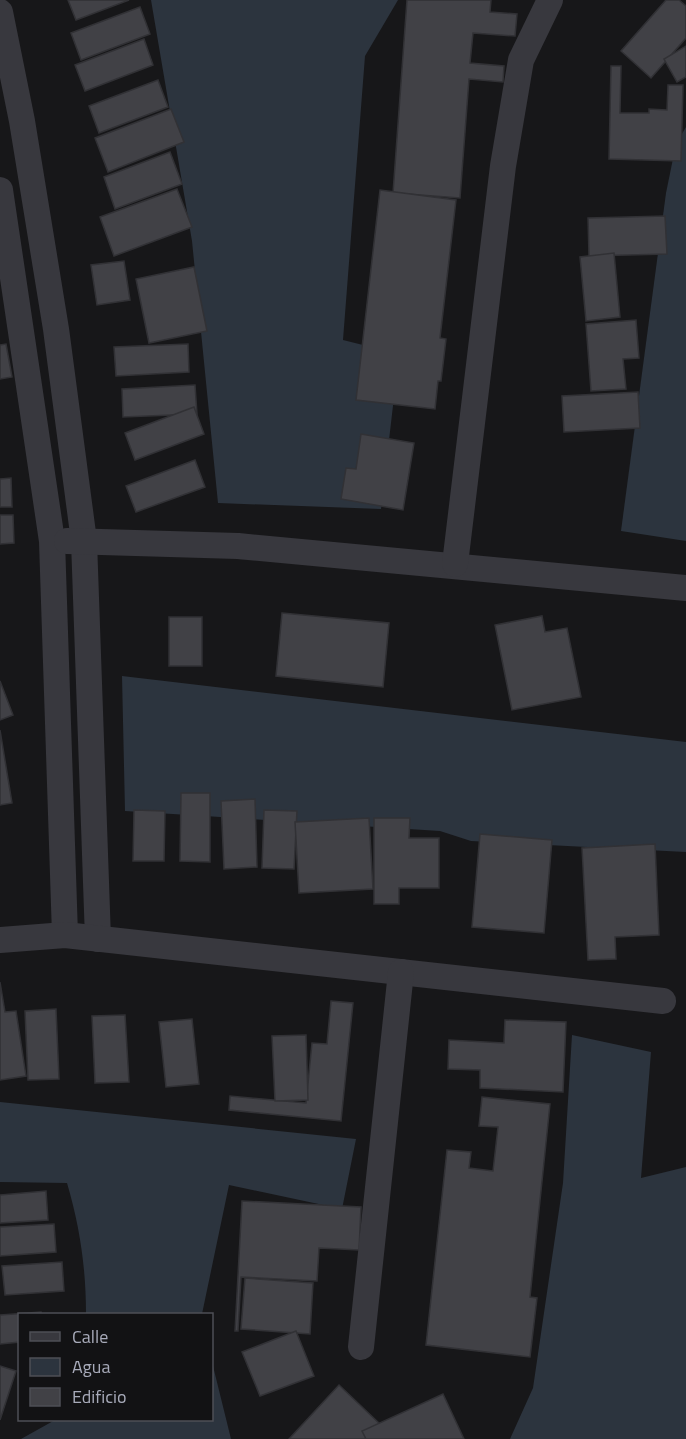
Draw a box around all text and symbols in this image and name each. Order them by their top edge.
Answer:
legend [18,1313,213,1421]
text: Calle [72,1323,108,1350]
text: Agua [72,1353,110,1380]
text: Edificio [72,1383,126,1410]

